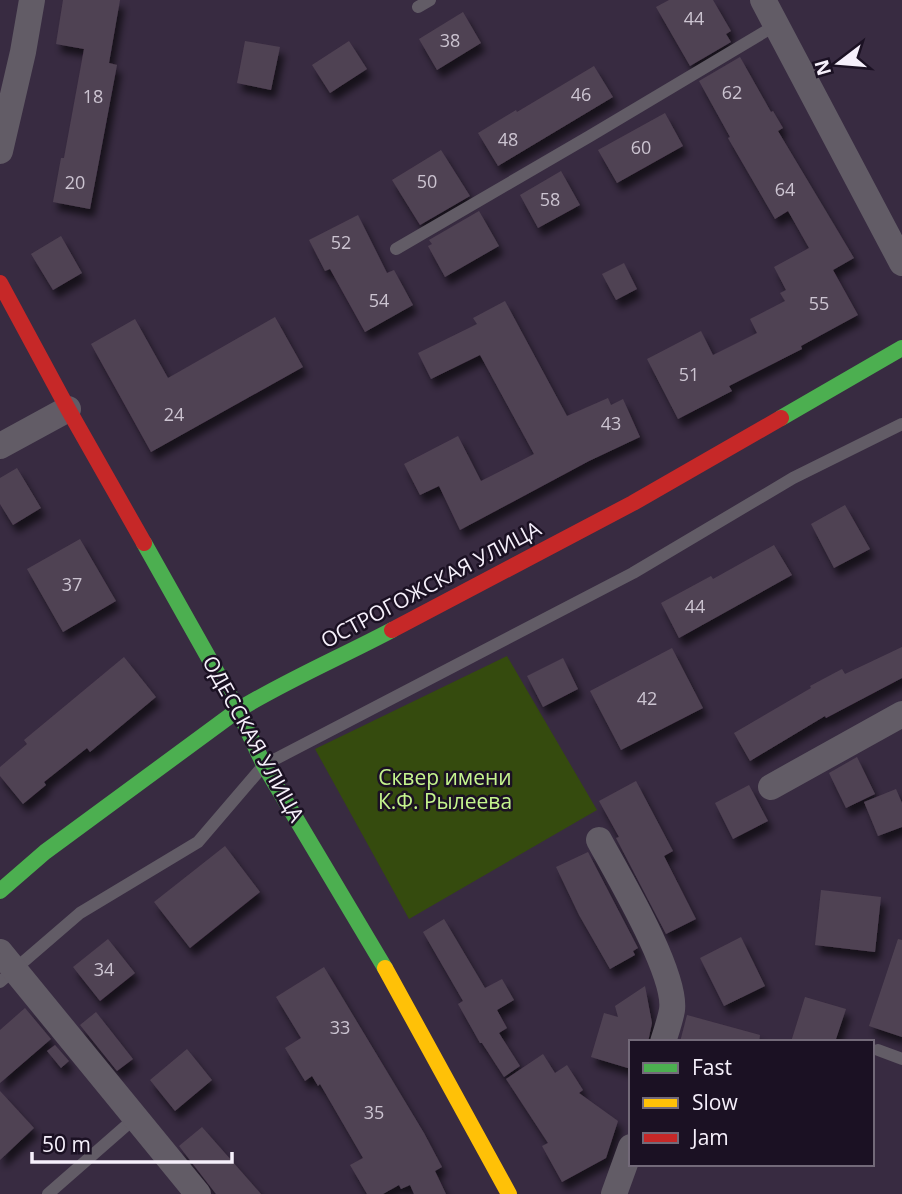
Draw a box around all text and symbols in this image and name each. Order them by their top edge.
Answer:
house number: 44 [684,6,704,30]
house number: 38 [440,28,460,52]
north arrow [804,28,874,98]
text: N [808,57,837,79]
house number: 62 [722,80,742,104]
house number: 46 [571,82,591,106]
house number: 18 [83,84,103,108]
house number: 48 [498,127,518,151]
house number: 60 [631,135,651,159]
house number: 50 [417,169,437,193]
house number: 20 [65,170,85,194]
house number: 64 [775,177,795,201]
house number: 58 [540,187,560,211]
house number: 52 [331,230,351,254]
house number: 54 [369,288,389,312]
house number: 55 [809,291,829,315]
house number: 51 [679,362,699,386]
house number: 24 [164,402,184,426]
house number: 43 [601,411,621,435]
street label: ОСТРОГОЖСКАЯ УЛИЦА [316,514,546,654]
house number: 37 [62,572,82,596]
house number: 44 [685,594,705,618]
street label: ОДЕССКАЯ УЛИЦА [197,650,312,827]
house number: 42 [637,686,657,710]
park label: Сквер имени К.Ф. Рылеева [378,763,512,815]
house number: 34 [94,957,114,981]
house number: 33 [330,1015,350,1039]
legend [629,1040,874,1166]
text: Fast [692,1053,732,1081]
text: Slow [692,1088,738,1116]
house number: 35 [364,1100,384,1124]
scale bar [32,1120,231,1164]
text: Jam [690,1123,729,1151]
text: 50 m [42,1130,91,1158]

